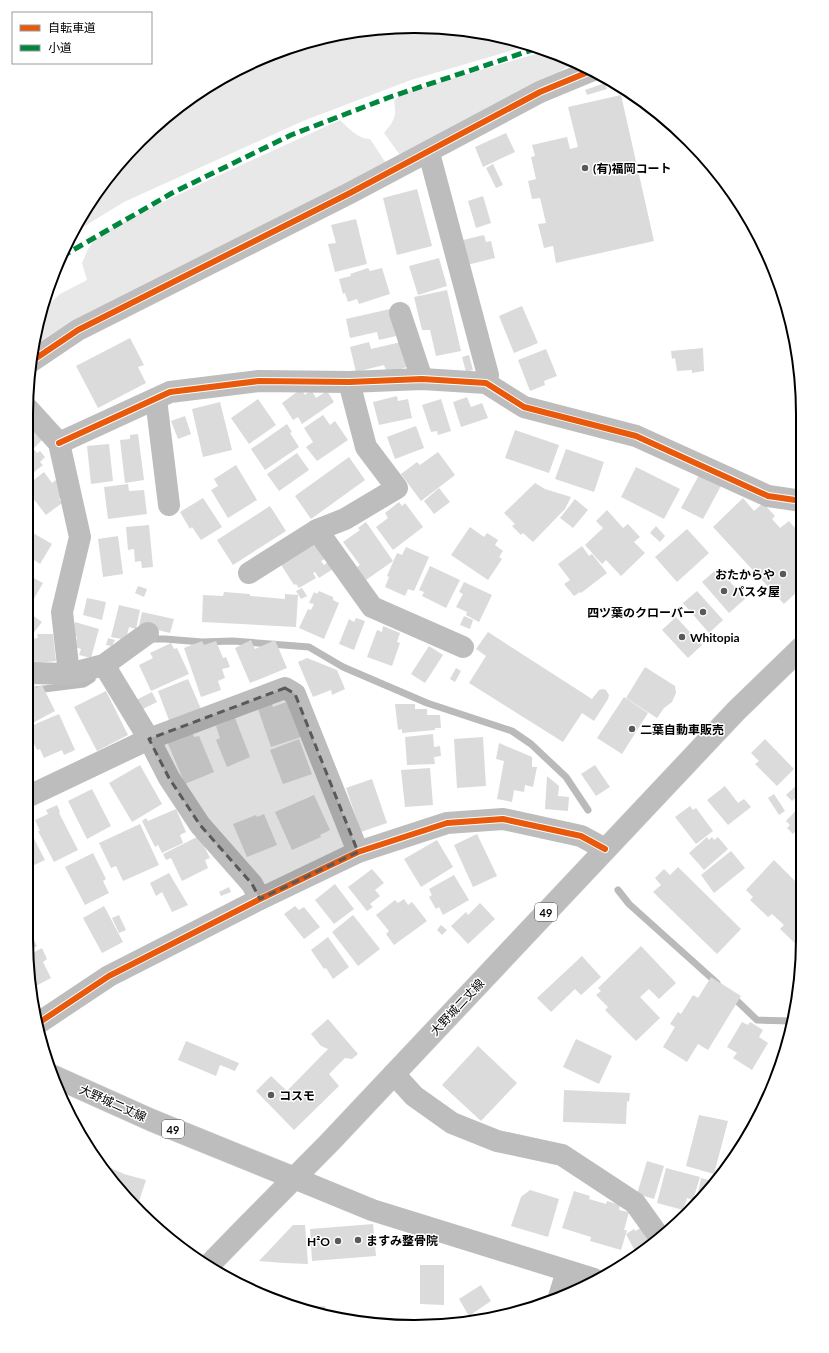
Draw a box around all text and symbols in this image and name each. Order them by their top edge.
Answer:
legend [12,12,152,64]
text: 自転車道 [48,20,96,35]
text: 小道 [48,40,72,55]
place label: (有)福岡コート [593,161,672,176]
marker: (有)福岡コート [580,163,590,173]
place label: おたからや [715,567,775,582]
marker: おたからや [778,569,788,579]
place label: パスタ屋 [732,584,780,599]
marker: パスタ屋 [719,586,729,596]
place label: 四ツ葉のクローバー [587,605,695,620]
marker: 四ツ葉のクローバー [698,607,708,617]
place label: Whitopia [690,630,740,645]
marker: Whitopia [677,632,687,642]
place label: 二葉自動車販売 [640,722,724,737]
marker: 二葉自動車販売 [627,724,637,734]
road number: 49 [535,903,557,921]
street label: 大野城二丈線 [427,976,487,1038]
street label: 大野城二丈線 [77,1082,149,1124]
place label: コスモ [279,1088,315,1103]
marker: コスモ [266,1090,276,1100]
road number: 49 [162,1120,184,1138]
place label: ますみ整骨院 [366,1233,438,1248]
place label: H²O [307,1234,330,1249]
marker: ますみ整骨院 [353,1235,363,1245]
marker: H²O [333,1236,343,1246]

